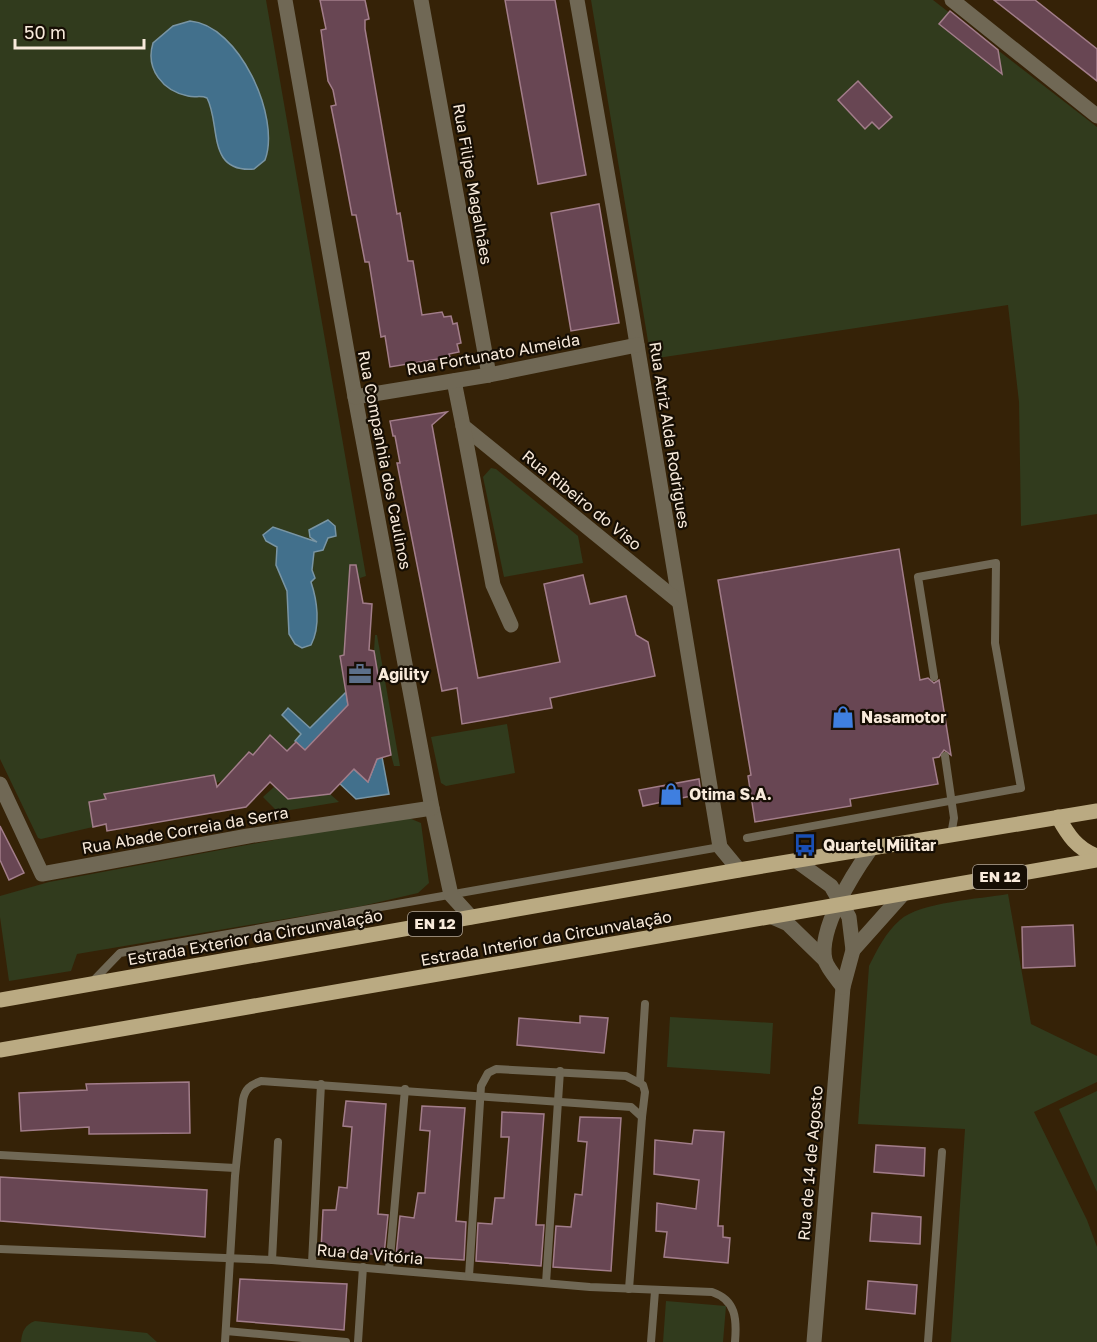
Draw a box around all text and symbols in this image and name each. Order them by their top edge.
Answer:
scale bar [15,12,144,50]
text: 50 m [24,21,66,43]
street label: Rua Filipe Magalhães [449,102,497,266]
street label: Rua Fortunato Almeida [405,329,581,379]
street label: Rua Atriz Alda Rodrigues [645,340,695,530]
street label: Rua Companhia dos Caulinos [354,349,416,571]
street label: Rua Ribeiro do Viso [518,446,646,554]
office icon: Agility [347,661,373,687]
place label: Agility [378,664,430,684]
shop icon: Nasamotor [830,704,856,730]
place label: Nasamotor [861,707,946,727]
shop icon: Otima S.A. [658,781,684,807]
place label: Otima S.A. [689,784,772,804]
street label: Rua Abade Correia da Serra [80,802,290,858]
bus stop icon: Quartel Militar [792,832,818,858]
place label: Quartel Militar [823,835,936,855]
road number: EN 12 [973,865,1027,889]
street label: Estrada Exterior da Circunvalação [126,905,384,969]
street label: Estrada Interior da Circunvalação [419,906,673,970]
road number: EN 12 [408,912,462,936]
street label: Rua de 14 de Agosto [793,1085,827,1241]
street label: Rua da Vitória [316,1239,424,1269]

